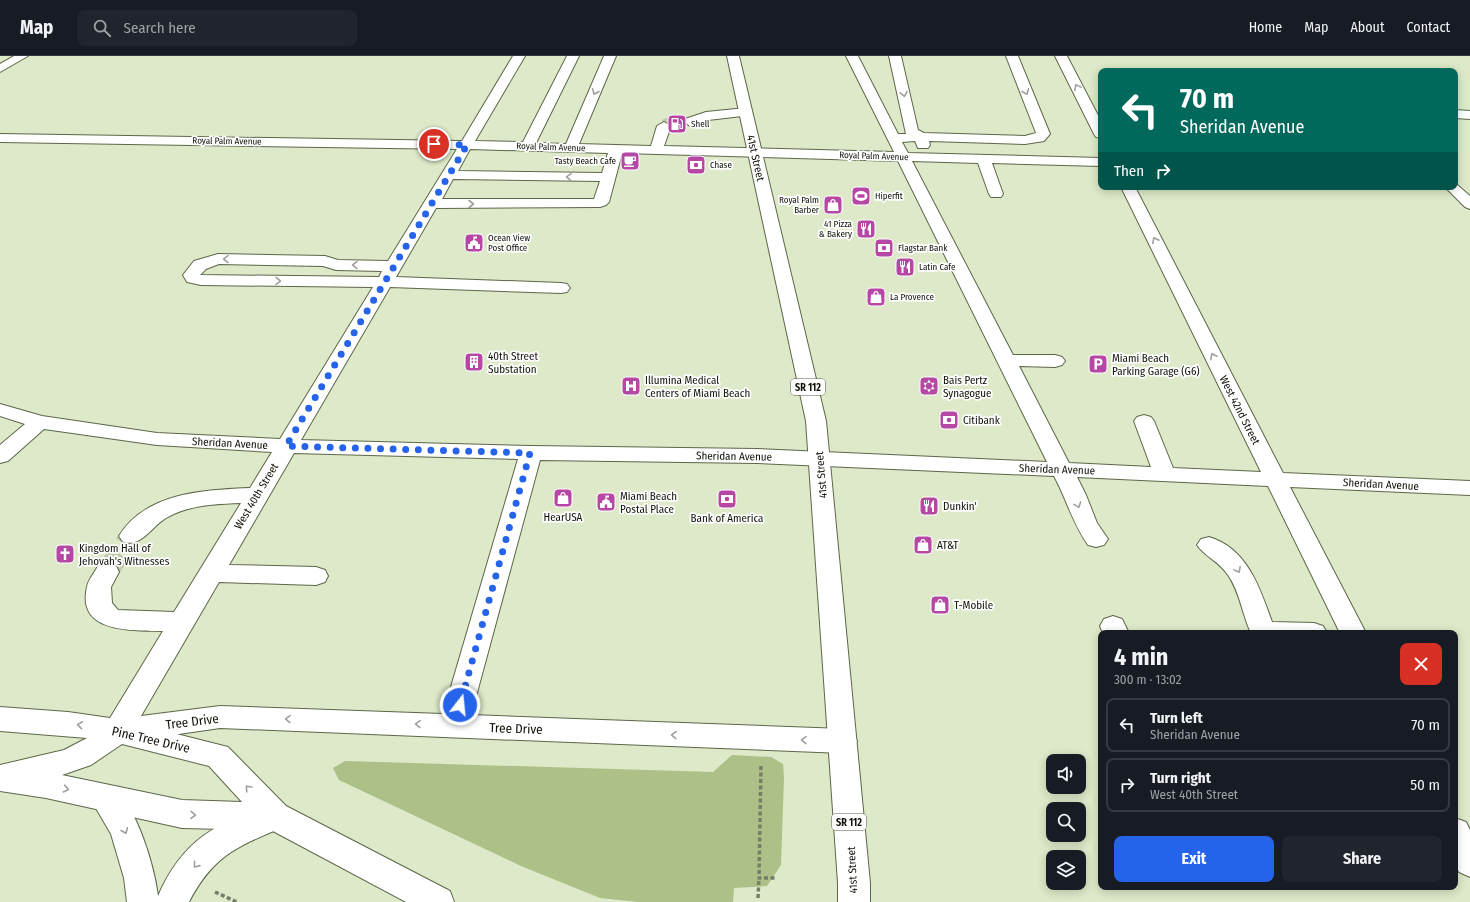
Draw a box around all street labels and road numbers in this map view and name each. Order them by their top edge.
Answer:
street label: 41st Street [744,134,767,183]
street label: Royal Palm Avenue [192,135,262,147]
street label: Royal Palm Avenue [516,141,586,153]
street label: Royal Palm Avenue [839,150,909,162]
street label: West 42nd Street [1217,374,1263,447]
road number: SR 112 [791,379,825,395]
street label: Sheridan Avenue [192,435,268,452]
street label: Sheridan Avenue [696,449,772,464]
street label: 41st Street [813,451,830,499]
street label: West 40th Street [232,461,281,532]
street label: Sheridan Avenue [1019,462,1095,477]
street label: Sheridan Avenue [1343,476,1419,493]
street label: Tree Drive [165,711,219,732]
street label: Tree Drive [489,720,543,737]
street label: Pine Tree Drive [110,723,191,756]
road number: SR 112 [832,814,866,830]
street label: 41st Street [845,846,860,894]

